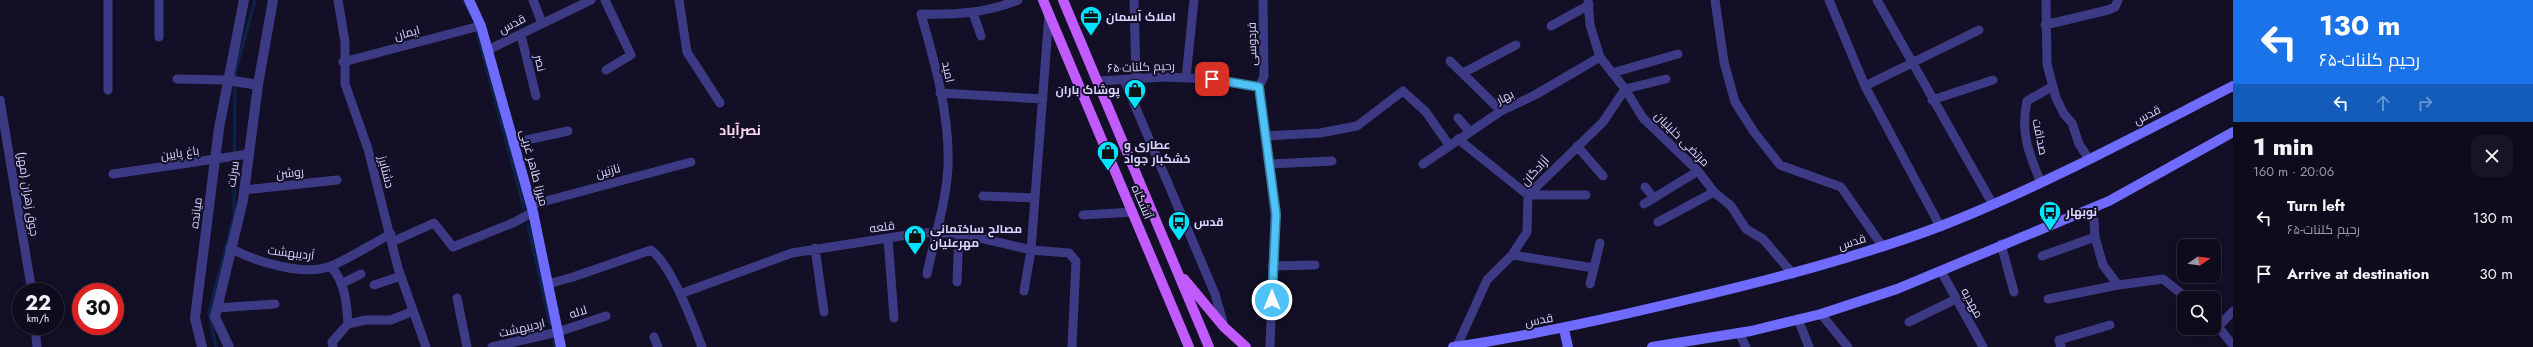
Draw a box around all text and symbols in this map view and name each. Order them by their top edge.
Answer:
office icon: املاک آسمان [1078,4,1104,37]
text: 130 m [2319,5,2401,46]
place label: املاک آسمان [1106,8,1176,26]
street label: قدس [495,10,529,38]
icon: left [2253,16,2305,68]
street label: ایمان [392,21,422,45]
street label: فردوسی [1243,22,1261,66]
text: ۶۵-رحیم کلنات [2319,47,2420,73]
street label: نصر [529,52,551,73]
street label: ۶۵-رحیم کلنات [1107,57,1175,77]
street label: امید [937,60,959,84]
pin [1195,62,1229,96]
icon: arrive [1201,68,1223,90]
shop icon: پوشاک باران [1122,77,1148,110]
place label: پوشاک باران [1055,81,1121,99]
street label: بهار [1492,85,1517,110]
icon: left [2330,92,2352,114]
icon: ahead [2372,92,2394,114]
icon: right [2414,92,2436,114]
street label: قدس [2130,101,2164,129]
street label: مرتضی خلیلیان [1650,107,1714,171]
street label: صداقت [2028,117,2052,157]
district label: نصرآباد [719,120,761,140]
street label: میرزا طاهر غربی [515,128,553,208]
text: 1 min [2253,129,2314,164]
button: close [2471,135,2513,177]
place label: عطاری و خشکبار جواد [1124,136,1190,168]
shop icon: عطاری و خشکبار جواد [1095,139,1121,172]
street label: باغ پایین [160,141,200,165]
street label: جوق زهران (مهر) [12,150,44,238]
street label: آزادگان [1516,151,1554,190]
street label: دشتابرز [373,153,399,190]
street label: نازنین [594,159,622,183]
street label: سرلت [222,160,244,188]
text: 160 m · 20:06 [2253,162,2334,181]
street label: روشن [275,163,305,183]
street label: آتشگاه [1127,182,1158,223]
text: Turn left [2287,195,2345,217]
street label: میانده [185,196,207,230]
bus stop icon: نوبهار [2037,199,2063,232]
place label: نوبهار [2065,203,2097,221]
icon: left [2253,207,2275,229]
text: 130 m [2473,207,2513,229]
bus stop icon: قدس [1166,209,1192,242]
place label: قدس [1194,213,1224,231]
street label: قلعه [868,216,896,238]
place label: مصالح ساختمانی مهرعلیان [930,220,1022,252]
text: ۶۵-رحیم کلنات [2287,220,2360,239]
shop icon: مصالح ساختمانی مهرعلیان [902,223,928,256]
street label: قدس [1836,229,1868,255]
north arrow [2177,239,2221,283]
map controls [2177,239,2221,335]
street label: اُردیبهشت [267,241,315,265]
icon: arrive [2253,263,2275,285]
text: Arrive at destination [2287,263,2429,285]
text: 30 m [2480,263,2513,285]
position arrow [1251,279,1293,321]
speed limit sign: 30 [72,283,124,335]
street label: مهدیه [1956,285,1988,321]
text: 22 [25,289,51,318]
button: search [2177,291,2221,335]
street label: لاله [567,301,589,323]
street label: قدس [1524,309,1554,331]
text: km/h [27,311,49,326]
street label: اردیبهشت [497,314,547,342]

